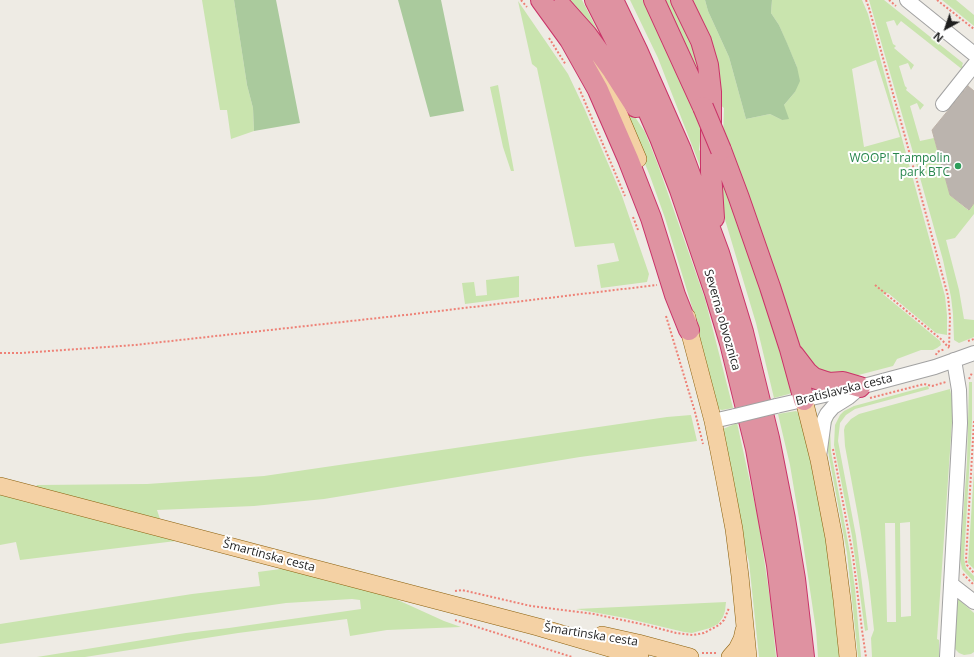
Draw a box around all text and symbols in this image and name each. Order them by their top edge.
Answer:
north arrow [926,8,966,48]
text: N [930,29,946,46]
place label: WOOP! Trampolin park BTC [849,152,950,180]
marker: WOOP! Trampolin park BTC [953,161,963,171]
street label: Severna obvoznica [701,268,743,372]
street label: Bratislavska cesta [794,371,894,409]
street label: Šmartinska cesta [221,537,317,575]
street label: Šmartinska cesta [543,620,639,650]

